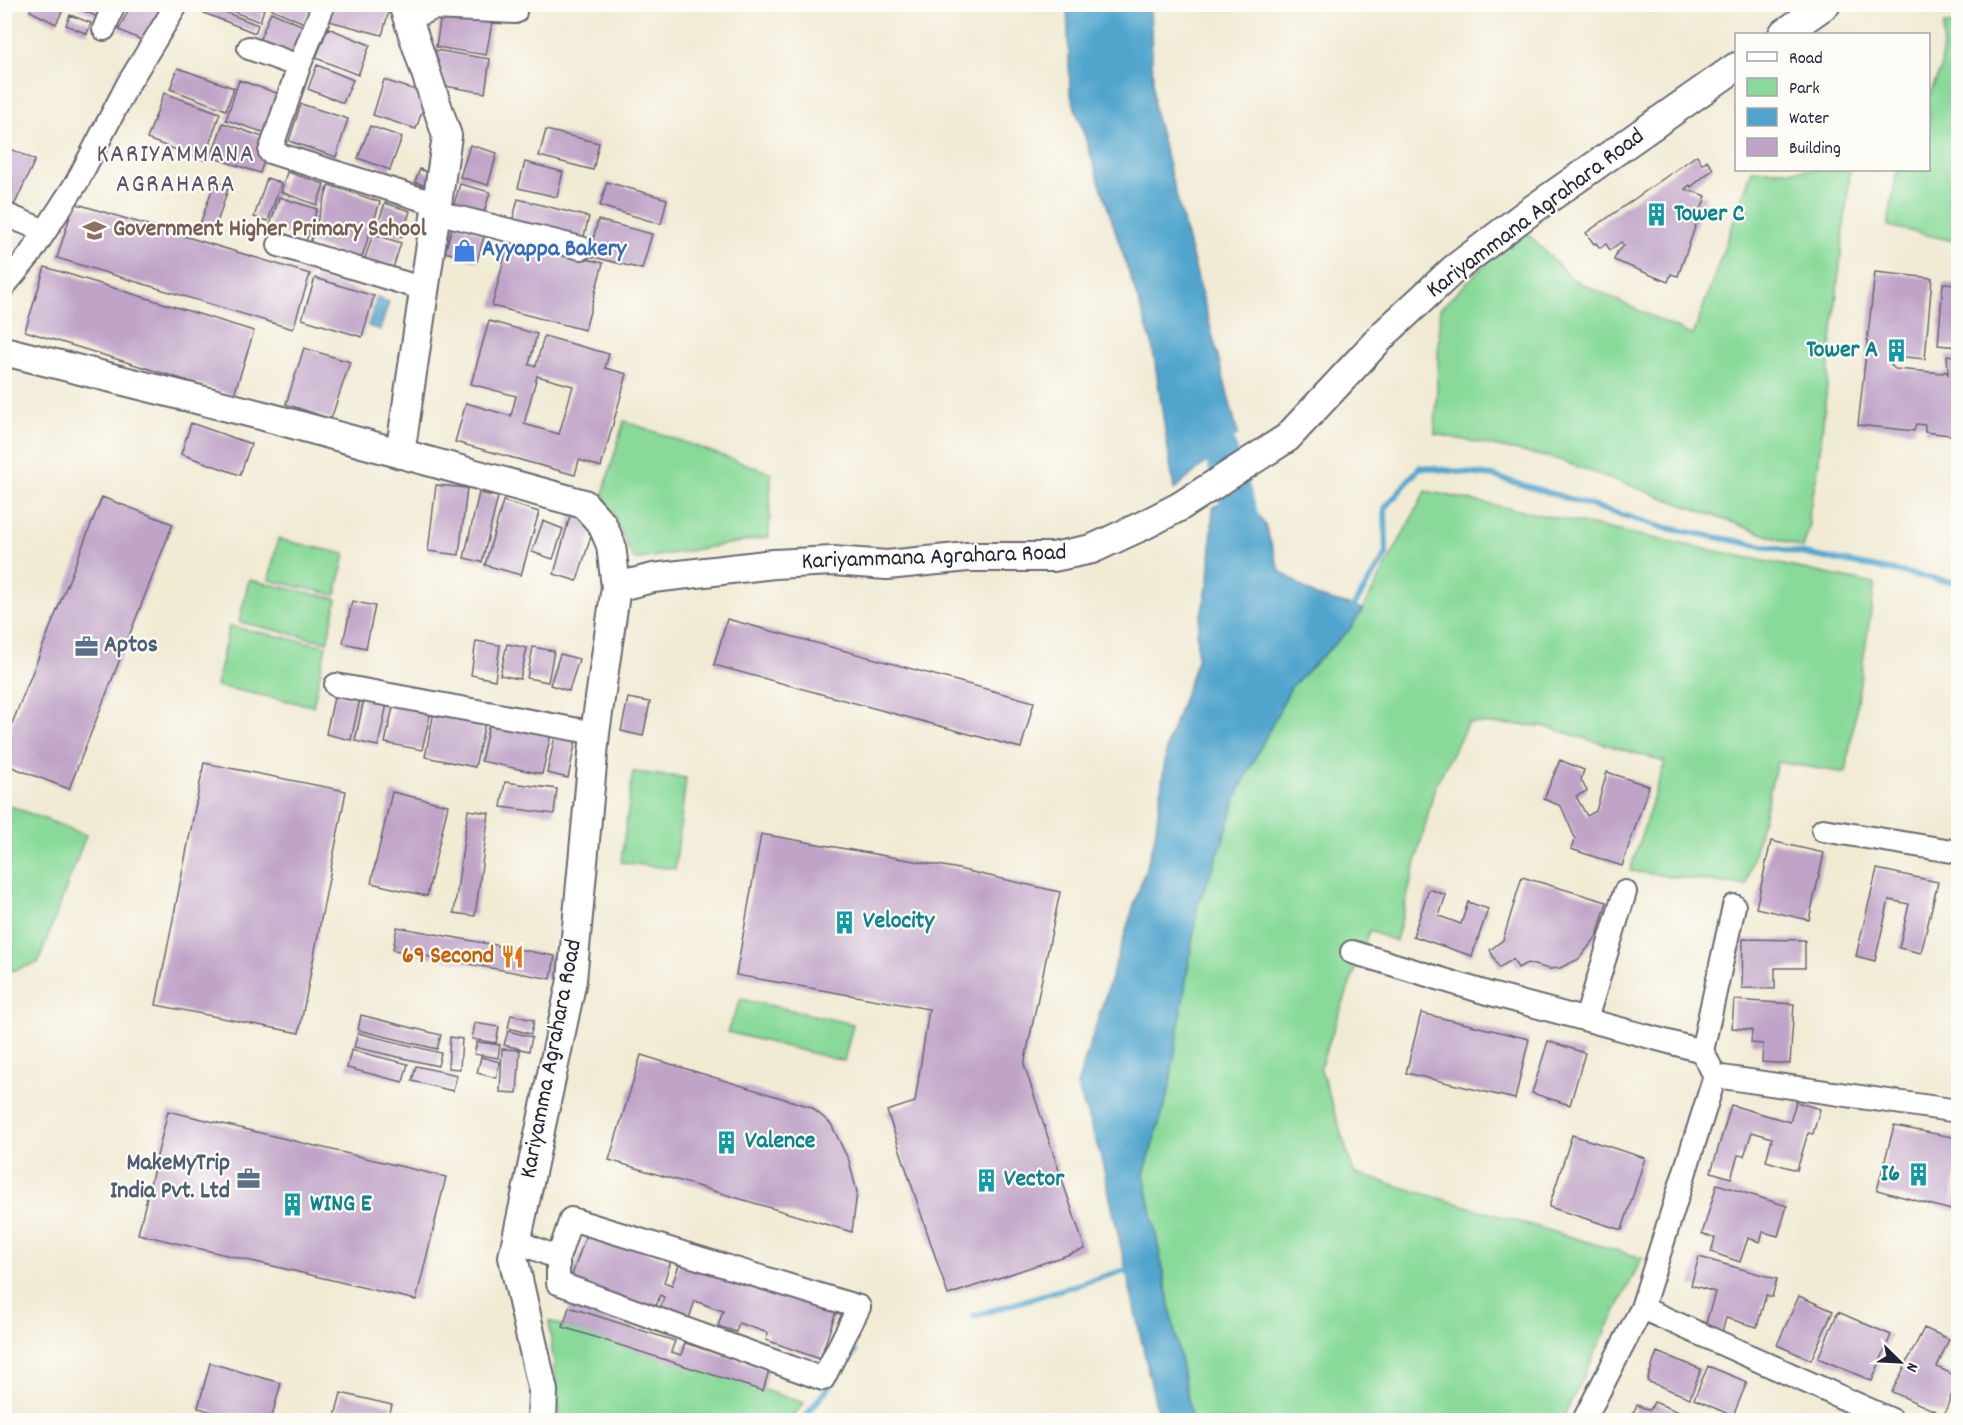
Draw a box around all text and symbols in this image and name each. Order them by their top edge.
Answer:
legend [1735,33,1930,171]
text: Road [1789,47,1823,72]
text: Park [1789,77,1820,102]
text: Water [1789,107,1829,132]
street label: Kariyammana Agrahara Road [1420,121,1652,307]
district label: KARIYAMMANA AGRAHARA [97,137,255,204]
text: Building [1789,137,1841,162]
place label: Tower C [1674,198,1745,232]
building icon: Tower C [1643,202,1669,228]
place label: Government Higher Primary School [113,213,427,247]
school or university icon: Government Higher Primary School [82,217,108,243]
place label: Ayyappa Bakery [482,233,628,267]
shop icon: Ayyappa Bakery [451,237,477,263]
place label: Tower A [1806,334,1878,368]
building icon: Tower A [1883,338,1909,364]
street label: Kariyammana Agrahara Road [801,536,1067,580]
place label: Aptos [104,629,158,663]
office icon: Aptos [73,633,99,659]
place label: Velocity [863,905,935,939]
building icon: Velocity [832,909,858,935]
street label: Kariyamma Agrahara Road [512,937,592,1181]
place label: 69 Second [402,940,494,974]
restaurant icon: 69 Second [499,944,525,970]
place label: Valence [745,1125,816,1159]
building icon: Valence [714,1129,740,1155]
place label: MakeMyTrip India Pvt. Ltd [110,1147,230,1209]
place label: I6 [1881,1158,1900,1192]
building icon: I6 [1905,1162,1931,1188]
place label: Vector [1004,1163,1065,1197]
office icon: MakeMyTrip India Pvt. Ltd [235,1165,261,1191]
building icon: Vector [973,1167,999,1193]
place label: WING E [310,1188,373,1222]
building icon: WING E [279,1192,305,1218]
north arrow [1870,1332,1930,1392]
text: N [1899,1359,1924,1375]

